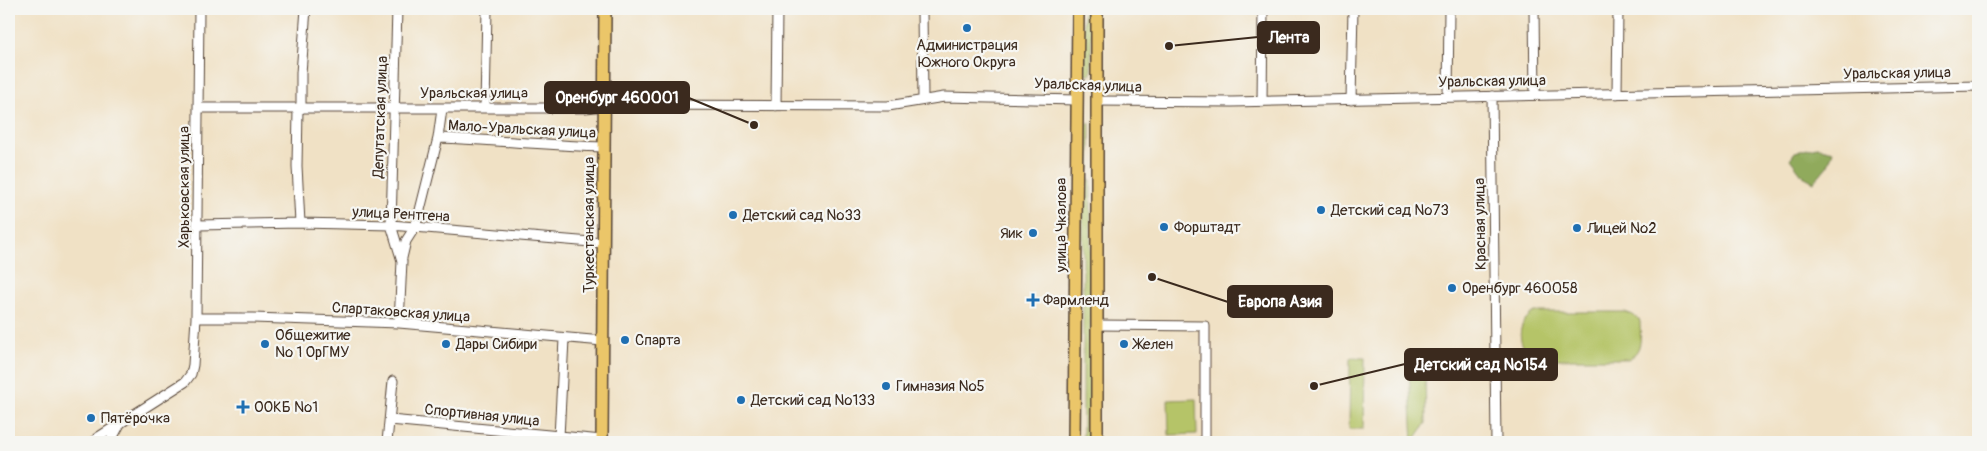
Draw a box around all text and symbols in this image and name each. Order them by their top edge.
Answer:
marker: Администрация Южного Округа [961,22,973,34]
callout: Лента [1258,22,1319,53]
text: Лента [1268,28,1310,48]
place label: Администрация Южного Округа [916,36,1018,72]
street label: Депутатская улица [369,55,392,180]
street label: Уральская улица [1843,63,1951,84]
street label: Уральская улица [1438,71,1546,92]
street label: Уральская улица [1034,74,1142,97]
callout: Оренбург 460001 [545,82,689,113]
street label: Уральская улица [420,84,528,103]
text: Оренбург 460001 [555,88,679,108]
street label: Мало-Уральская улица [448,116,596,143]
street label: Харьковская улица [175,126,194,248]
street label: Туркестанская улица [580,157,599,293]
street label: улица Чкалова [1052,178,1071,273]
street label: Красная улица [1470,178,1491,270]
place label: Детский сад №73 [1330,201,1449,220]
street label: улица Рентгена [351,202,450,227]
marker: Детский сад №73 [1315,204,1327,216]
place label: Детский сад №33 [742,206,861,225]
marker: Детский сад №33 [727,209,739,221]
place label: Форштадт [1174,218,1241,237]
place label: Лицей №2 [1586,219,1657,238]
marker: Форштадт [1158,221,1170,233]
marker: Лицей №2 [1571,222,1583,234]
place label: Яик [1000,224,1023,243]
marker: Яик [1027,227,1039,239]
place label: Оренбург 460058 [1462,279,1578,298]
marker: Оренбург 460058 [1446,282,1458,294]
callout: Европа Азия [1228,286,1332,317]
place label: Фармленд [1043,291,1109,310]
text: Европа Азия [1238,292,1323,312]
marker: Фармленд [1027,294,1039,306]
street label: Спартаковская улица [331,298,471,327]
place label: Общежитие № 1 ОрГМУ [275,326,351,362]
place label: Спарта [635,331,680,350]
marker: Спарта [619,334,631,346]
place label: Дары Сибири [455,335,537,354]
place label: Желен [1132,335,1173,354]
marker: Общежитие № 1 ОрГМУ [259,338,271,350]
marker: Дары Сибири [440,338,452,350]
marker: Желен [1118,338,1130,350]
callout: Детский сад №154 [1405,349,1557,380]
text: Детский сад №154 [1414,355,1548,375]
place label: Гимназия №5 [896,377,985,396]
marker: Гимназия №5 [880,380,892,392]
place label: Детский сад №133 [750,391,875,410]
marker: Детский сад №133 [735,394,747,406]
place label: ООКБ №1 [254,398,318,417]
marker: ООКБ №1 [236,400,250,414]
street label: Спортивная улица [423,400,541,431]
place label: Пятёрочка [101,409,170,428]
marker: Пятёрочка [85,412,97,424]

